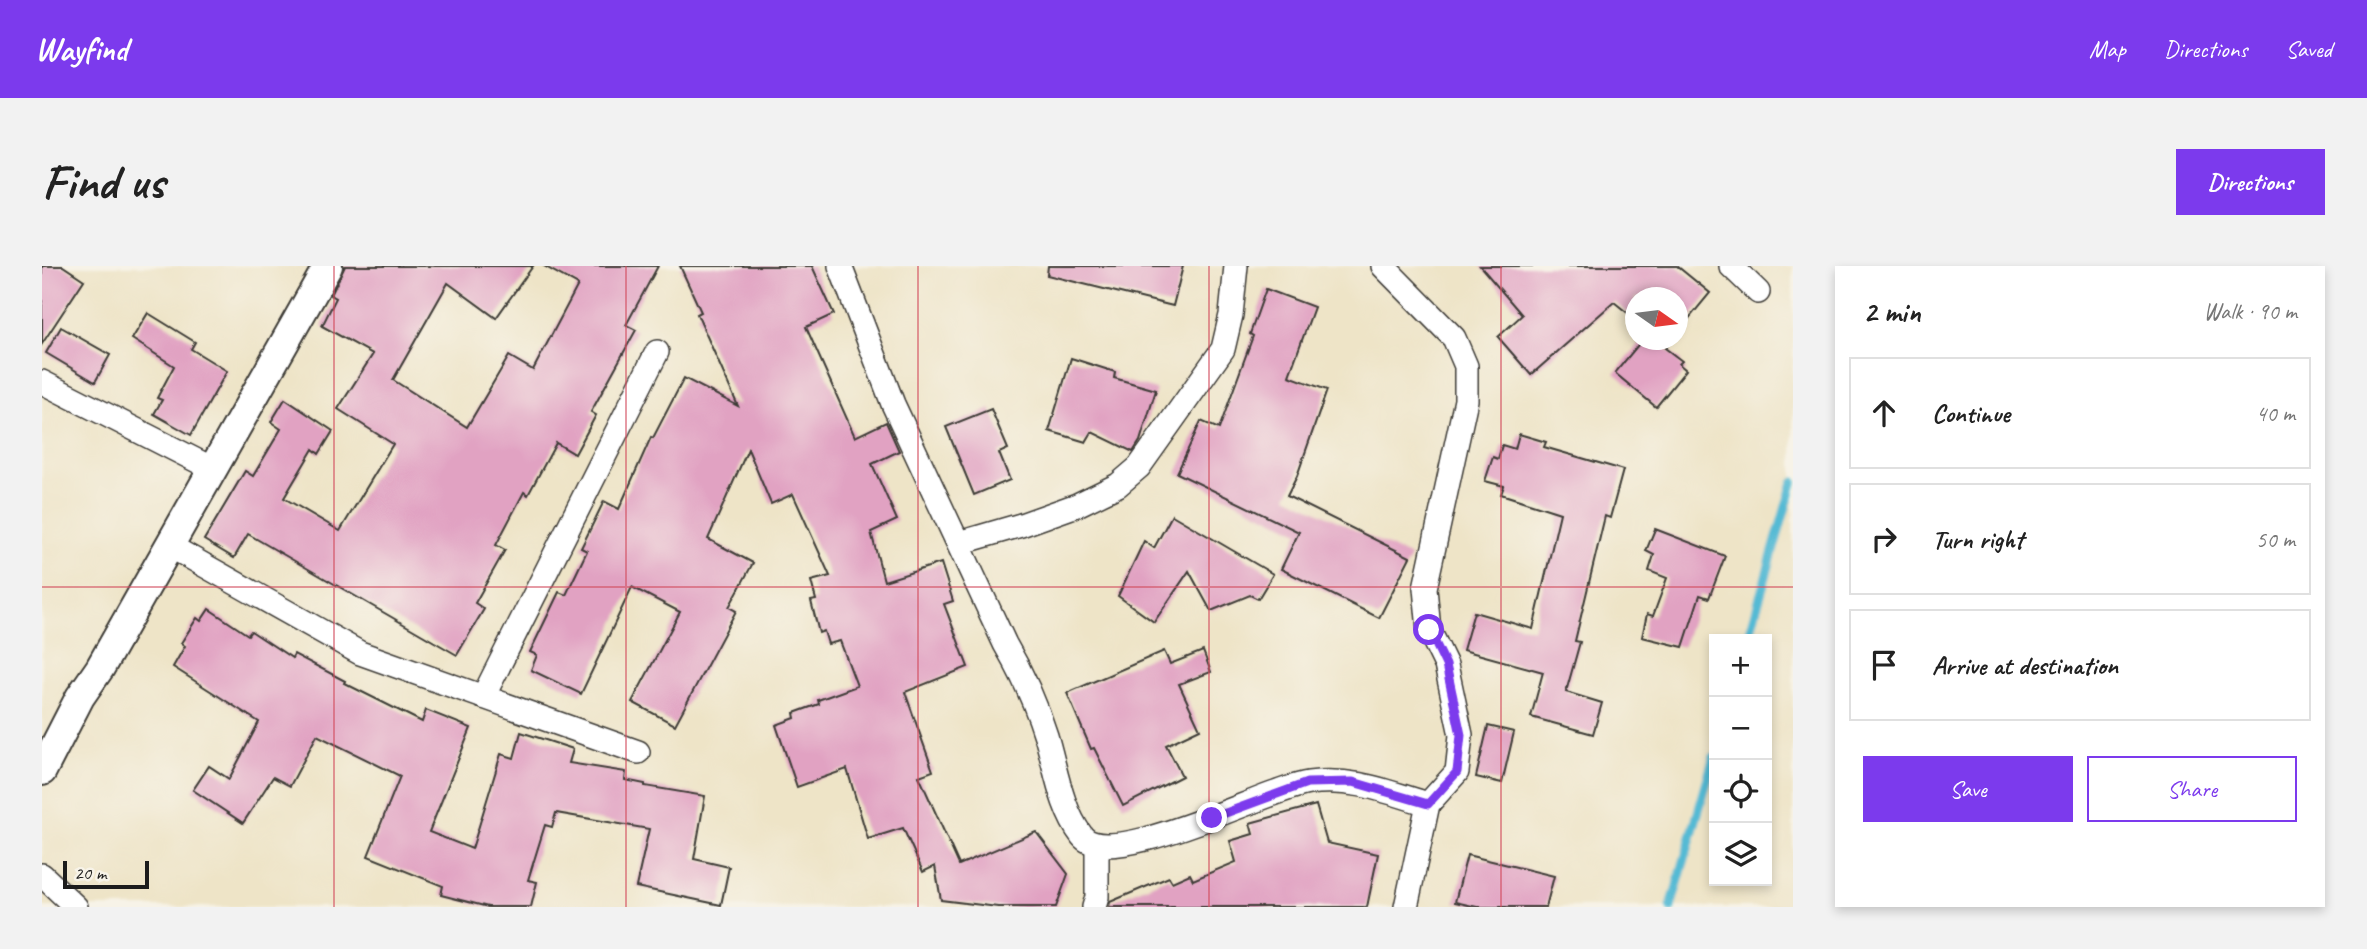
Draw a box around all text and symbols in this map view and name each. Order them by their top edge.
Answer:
text: Wayfind [35,28,128,70]
text: Map [2089,34,2126,64]
text: Directions [2164,34,2247,64]
text: Saved [2285,34,2332,64]
button: Directions [2176,149,2325,215]
text: Find us [42,151,164,213]
north arrow [1625,287,1688,350]
text: 2 min [1863,293,1920,331]
text: Walk · 90 m [2204,297,2297,326]
icon: ahead [1865,394,1903,432]
text: Continue [1932,397,2010,430]
text: 40 m [2256,399,2295,428]
icon: right [1865,520,1903,558]
text: Turn right [1932,523,2023,556]
text: 50 m [2256,525,2295,554]
route start [1413,614,1444,645]
map controls [1709,634,1772,886]
button: + [1709,634,1772,697]
icon: arrive [1865,646,1903,684]
text: Arrive at destination [1932,649,2118,682]
button: − [1709,697,1772,760]
button: Save [1863,756,2073,822]
button: Share [2087,756,2297,822]
button: locate [1709,760,1772,823]
route end [1196,802,1227,833]
button: layers [1709,823,1772,886]
scale bar [63,858,149,890]
text: 20 m [74,861,106,885]

